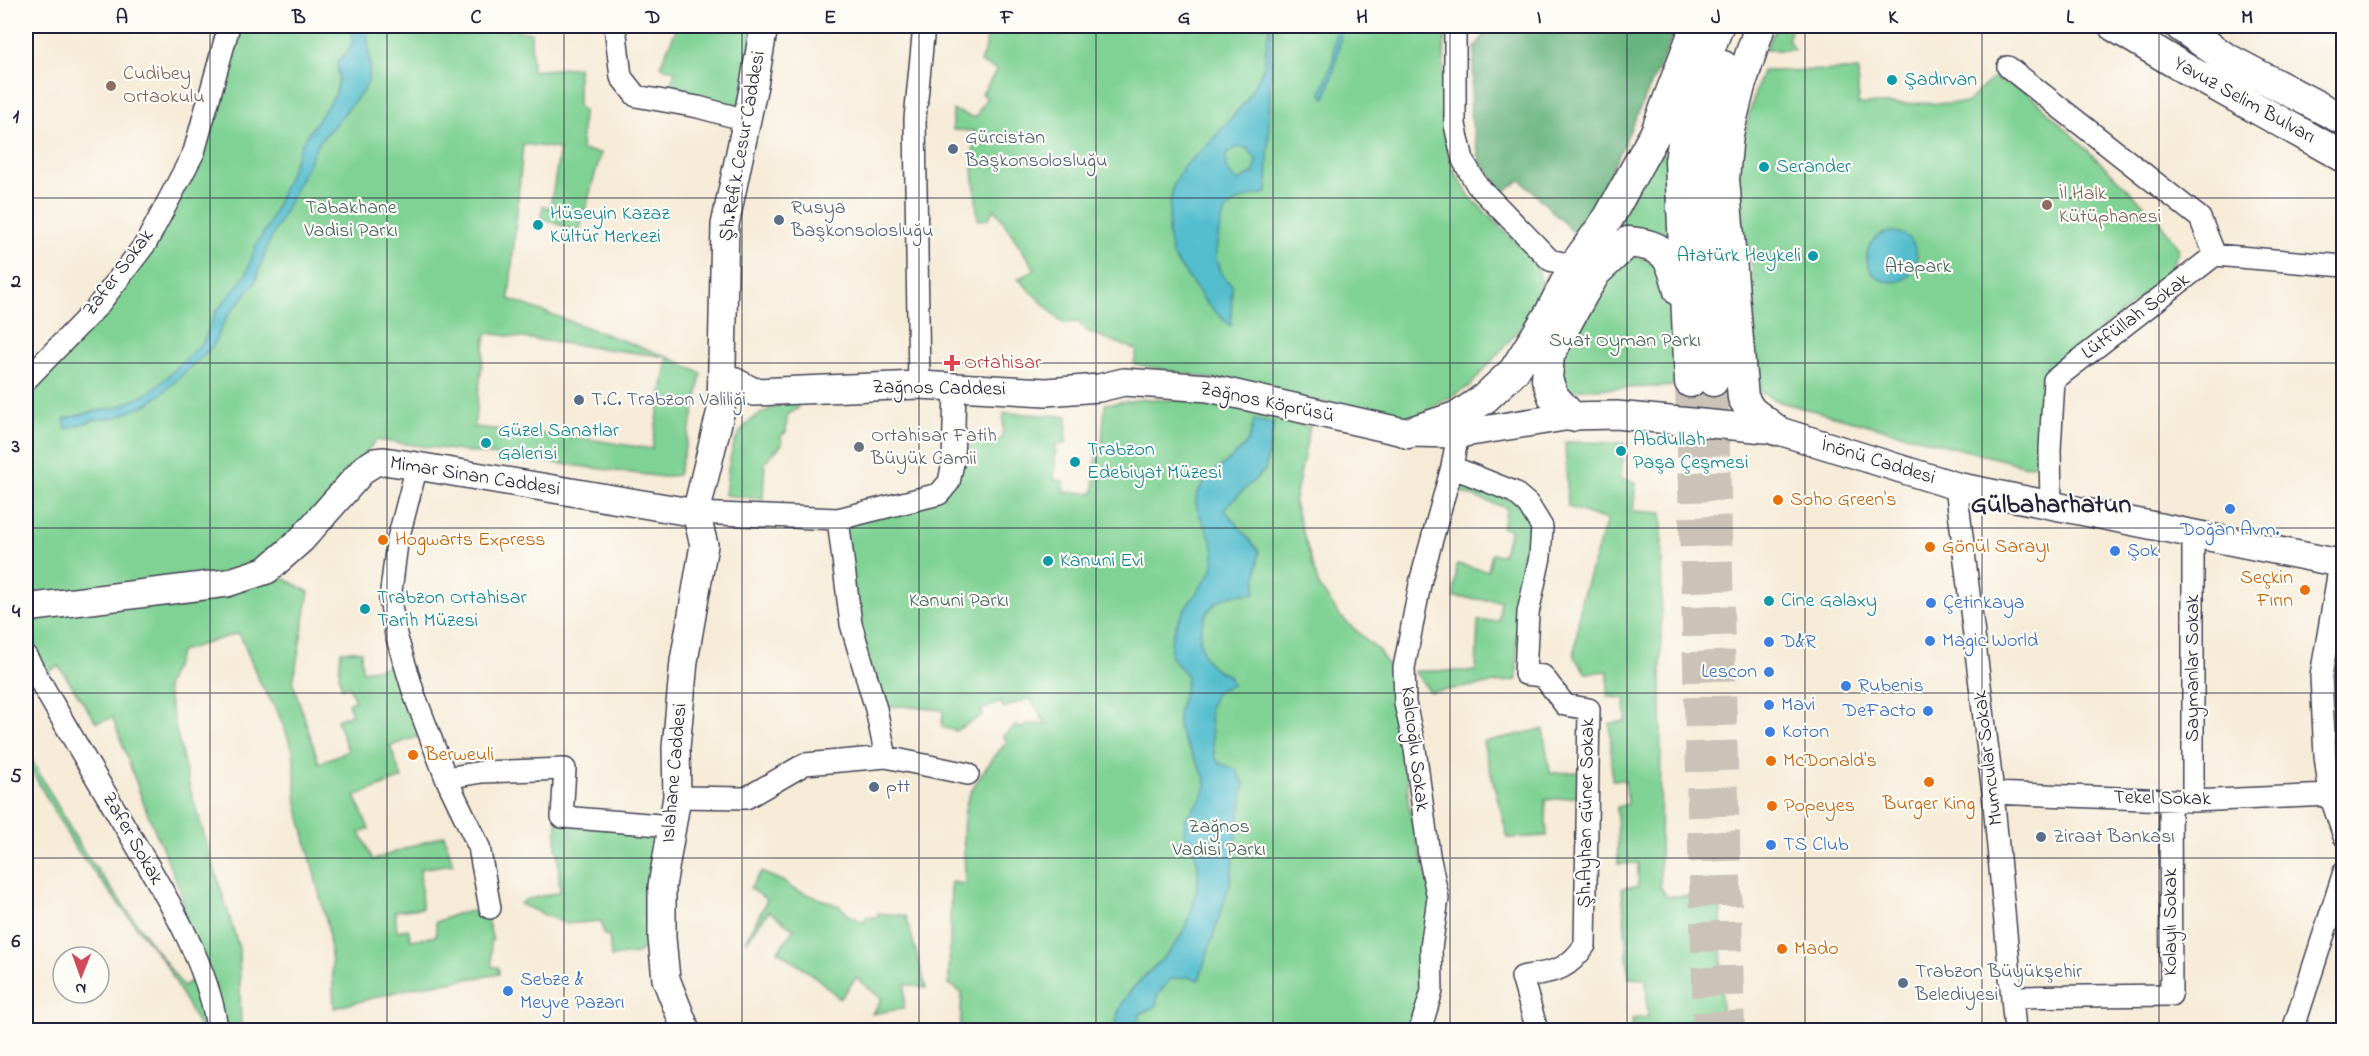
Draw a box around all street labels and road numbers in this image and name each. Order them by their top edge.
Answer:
street label: Şh.Refik Cesur Caddesi [712,49,774,243]
street label: Yavuz Selim Bulvarı [2168,50,2320,152]
street label: Zafer Sokak [77,223,162,323]
street label: Lütfüllah Sokak [2076,266,2196,367]
street label: Zağnos Caddesi [872,373,1006,406]
street label: Zağnos Köprüsü [1197,375,1337,432]
street label: İnönü Caddesi [1817,431,1939,493]
street label: Mimar Sinan Caddesi [388,449,562,505]
street label: Saymanlar Sokak [2179,594,2208,742]
street label: Kalcıoğlu Sokak [1391,685,1436,813]
street label: Mumcular Sokak [1966,689,2012,827]
street label: Islahane Caddesi [654,702,696,844]
street label: Şh.Ayhan Güner Sokak [1571,718,1603,908]
street label: Tekel Sokak [2113,784,2211,814]
street label: Zafer Sokak [94,787,170,891]
street label: Kolaylı Sokak [2157,868,2186,976]

